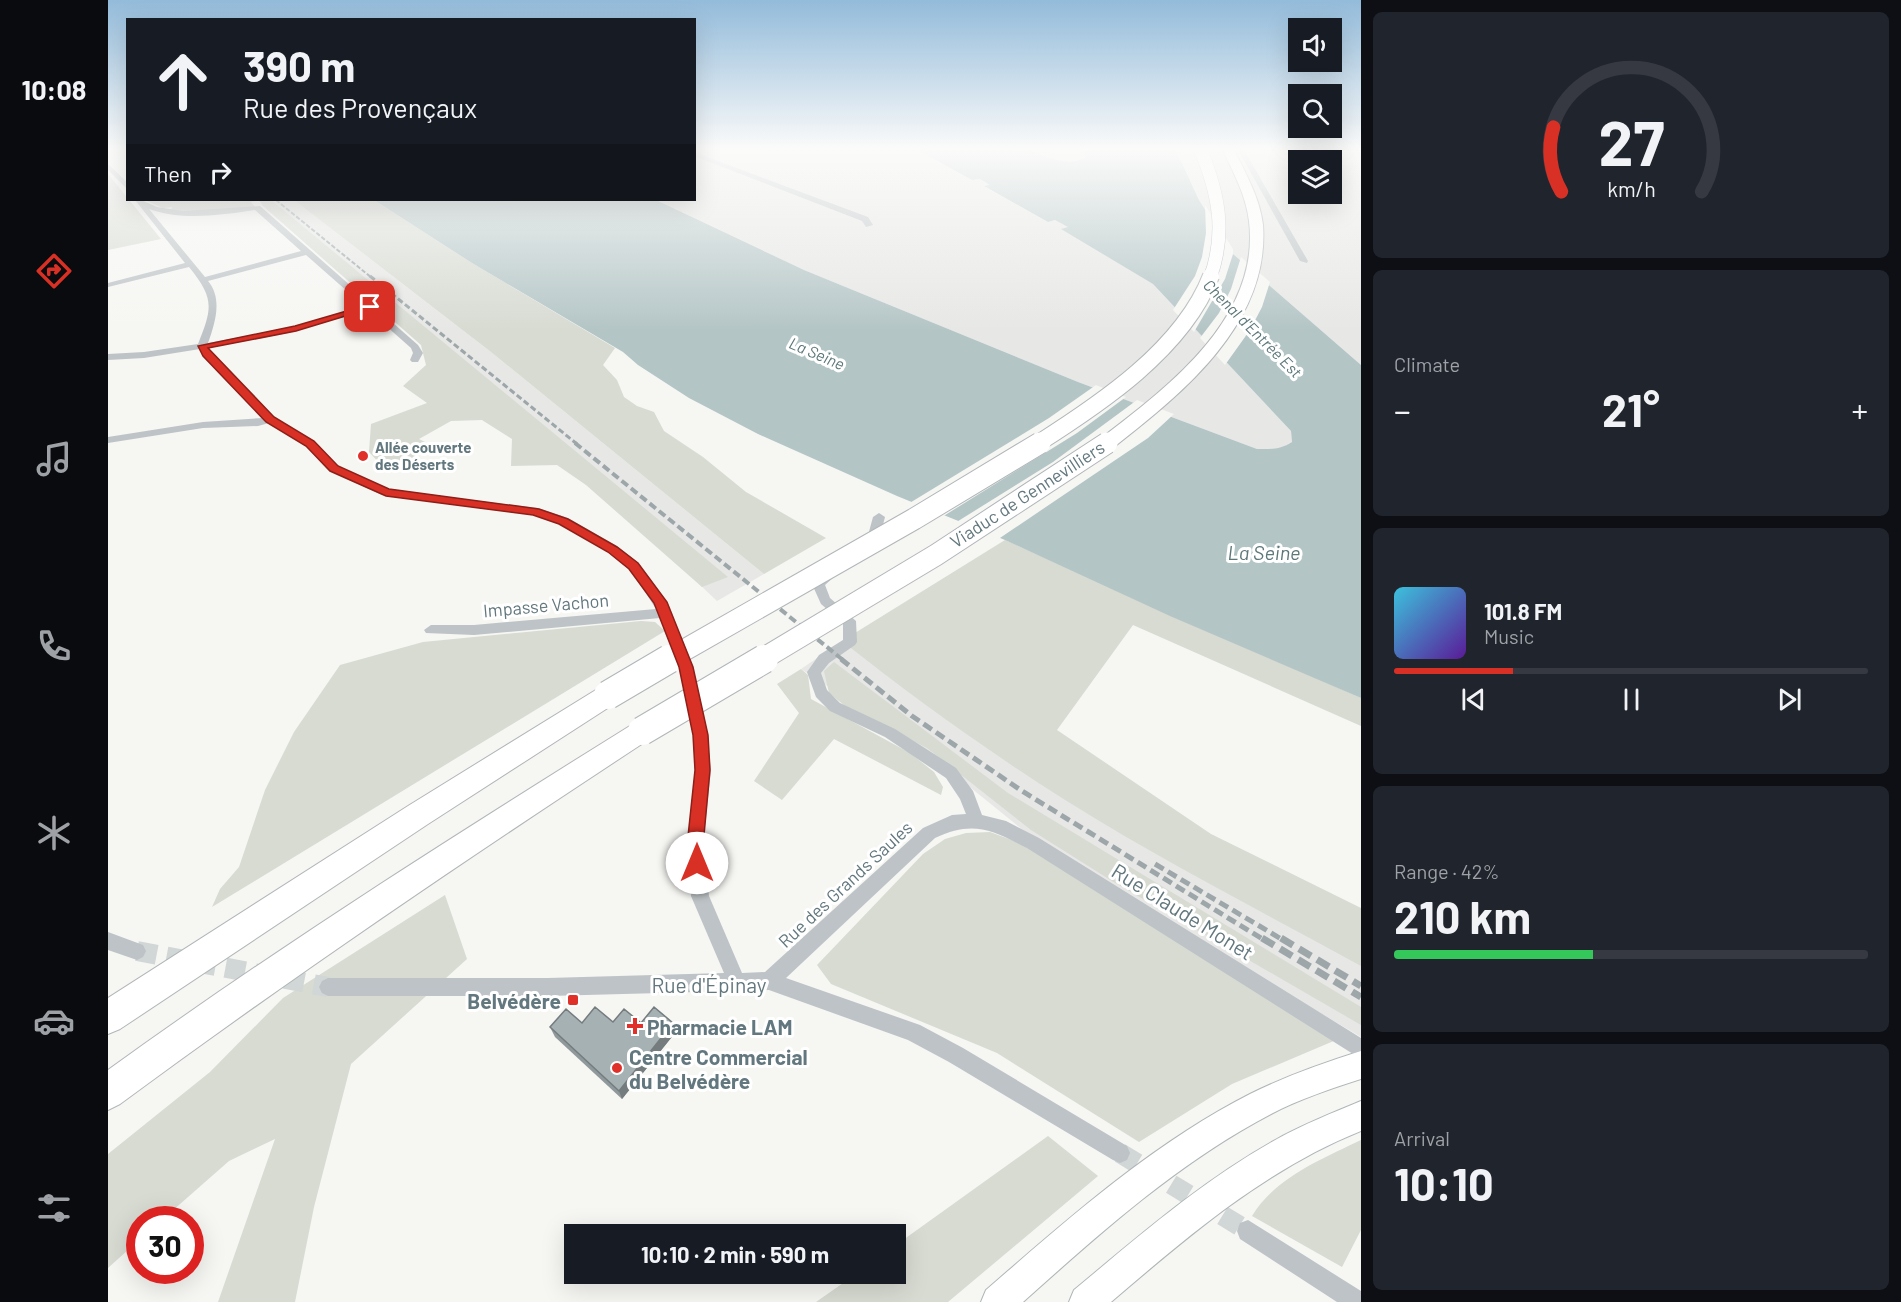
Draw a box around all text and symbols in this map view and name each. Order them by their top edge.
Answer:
map controls [1288,18,1342,204]
button: sound [1288,18,1342,72]
text: 390 m [243,40,355,90]
icon: ahead [144,42,222,120]
text: 10:08 [22,73,86,105]
button: search [1288,84,1342,138]
text: Rue des Provençaux [243,91,477,123]
text: 27 [1598,104,1664,178]
button: layers [1288,150,1342,204]
icon: right [204,156,237,189]
text: Then [144,160,192,186]
text: km/h [1607,176,1655,201]
icon: directions [33,250,75,292]
water label: Chenal d'Entrée Est [1200,275,1306,381]
pin [344,281,395,332]
icon: arrive [353,290,386,323]
water label: La Seine [786,333,848,373]
text: Climate [1394,352,1460,376]
text: 21° [1602,382,1660,436]
text: − [1394,390,1411,430]
text: + [1852,390,1868,430]
street label: Viaduc de Gennevilliers [946,436,1108,552]
icon: music [33,438,75,480]
place label: Allée couverte des Déserts [375,438,471,473]
marker: Allée couverte des Déserts [356,449,370,463]
water label: La Seine [1228,540,1300,564]
street label: Impasse Vachon [482,589,610,621]
text: 101.8 FM [1484,598,1562,624]
text: Music [1484,624,1534,648]
icon: phone [33,625,75,667]
icon: previous [1457,683,1490,716]
icon: pause [1615,683,1648,716]
icon: next [1773,683,1806,716]
icon: climate [33,812,75,854]
street label: Rue des Grands Saules [773,816,917,952]
position arrow [665,831,729,895]
street label: Rue Claude Monet [1108,857,1258,965]
text: Range · 42% [1394,859,1500,883]
text: 210 km [1394,889,1531,943]
street label: Rue d'Épinay [652,972,767,997]
place label: Belvédère [467,988,561,1013]
marker: Belvédère [566,993,580,1007]
icon: car [33,1000,75,1042]
place label: Pharmacie LAM [647,1014,793,1039]
marker: Pharmacie LAM [628,1019,642,1033]
place label: Centre Commercial du Belvédère [629,1044,808,1093]
marker: Centre Commercial du Belvédère [610,1061,624,1075]
text: Arrival [1394,1126,1450,1150]
text: 10:10 [1394,1156,1494,1210]
icon: filters [33,1187,75,1229]
speed limit sign: 30 [126,1206,204,1284]
text: 10:10 · 2 min · 590 m [641,1241,829,1267]

